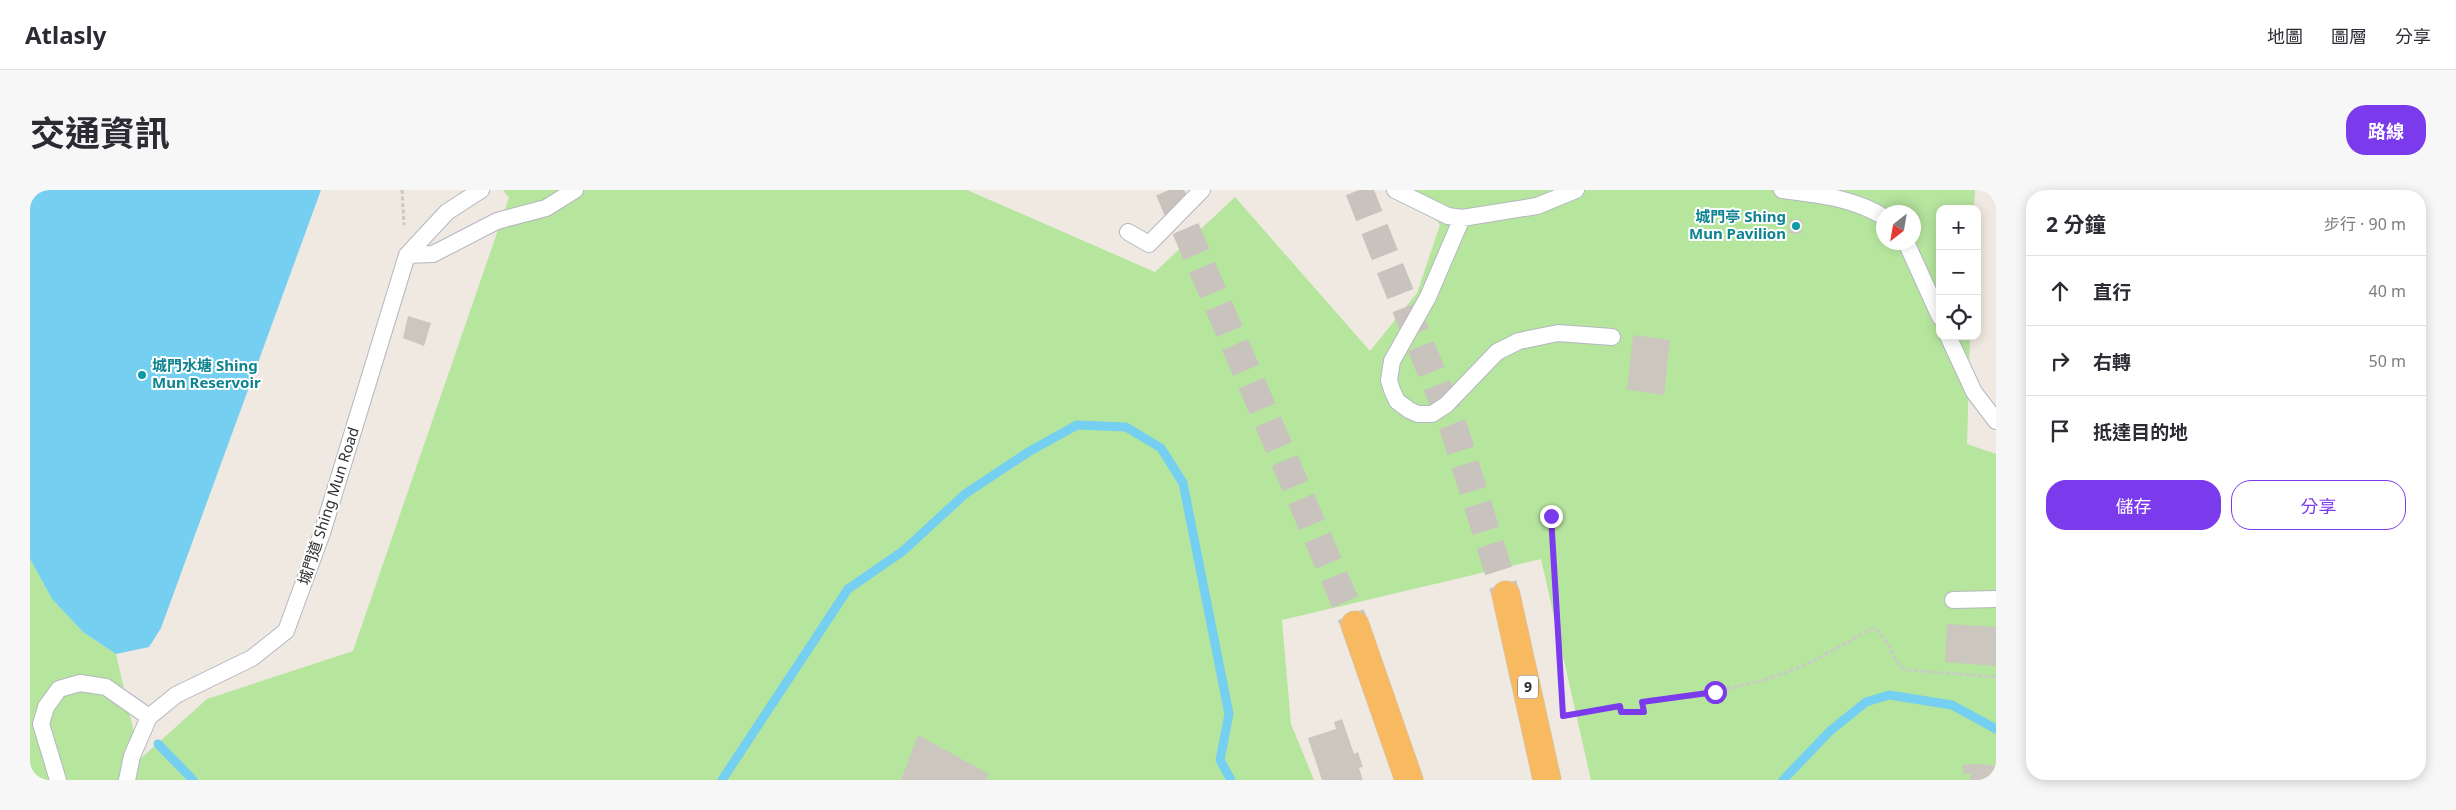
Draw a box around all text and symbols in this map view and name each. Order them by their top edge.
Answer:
text: Atlasly [25,18,106,51]
text: 地圖 [2267,24,2303,48]
text: 圖層 [2331,24,2367,48]
text: 分享 [2395,24,2431,48]
button: 路線 [2346,105,2426,155]
text: 交通資訊 [30,109,170,156]
north arrow [1876,205,1921,250]
map controls [1936,205,1981,340]
button: + [1936,205,1981,250]
place label: 城門亭 Shing Mun Pavilion [1689,206,1786,243]
text: 2 分鐘 [2046,210,2105,238]
text: 步行 · 90 m [2324,213,2406,235]
marker: 城門亭 Shing Mun Pavilion [1790,220,1802,232]
button: − [1936,250,1981,295]
icon: ahead [2046,277,2074,305]
text: 直行 [2093,279,2131,305]
text: 40 m [2369,280,2406,302]
button: locate [1936,295,1981,340]
icon: right [2046,347,2074,375]
text: 右轉 [2093,349,2131,375]
text: 50 m [2369,350,2406,372]
place label: 城門水塘 Shing Mun Reservoir [152,355,261,392]
marker: 城門水塘 Shing Mun Reservoir [136,369,148,381]
icon: arrive [2046,417,2074,445]
text: 抵達目的地 [2093,419,2188,445]
street label: 城門道 Shing Mun Road [293,424,363,587]
button: 儲存 [2046,480,2221,530]
button: 分享 [2231,480,2406,530]
route end [1540,505,1563,528]
road number: 9 [1518,676,1538,698]
route start [1704,681,1727,704]

